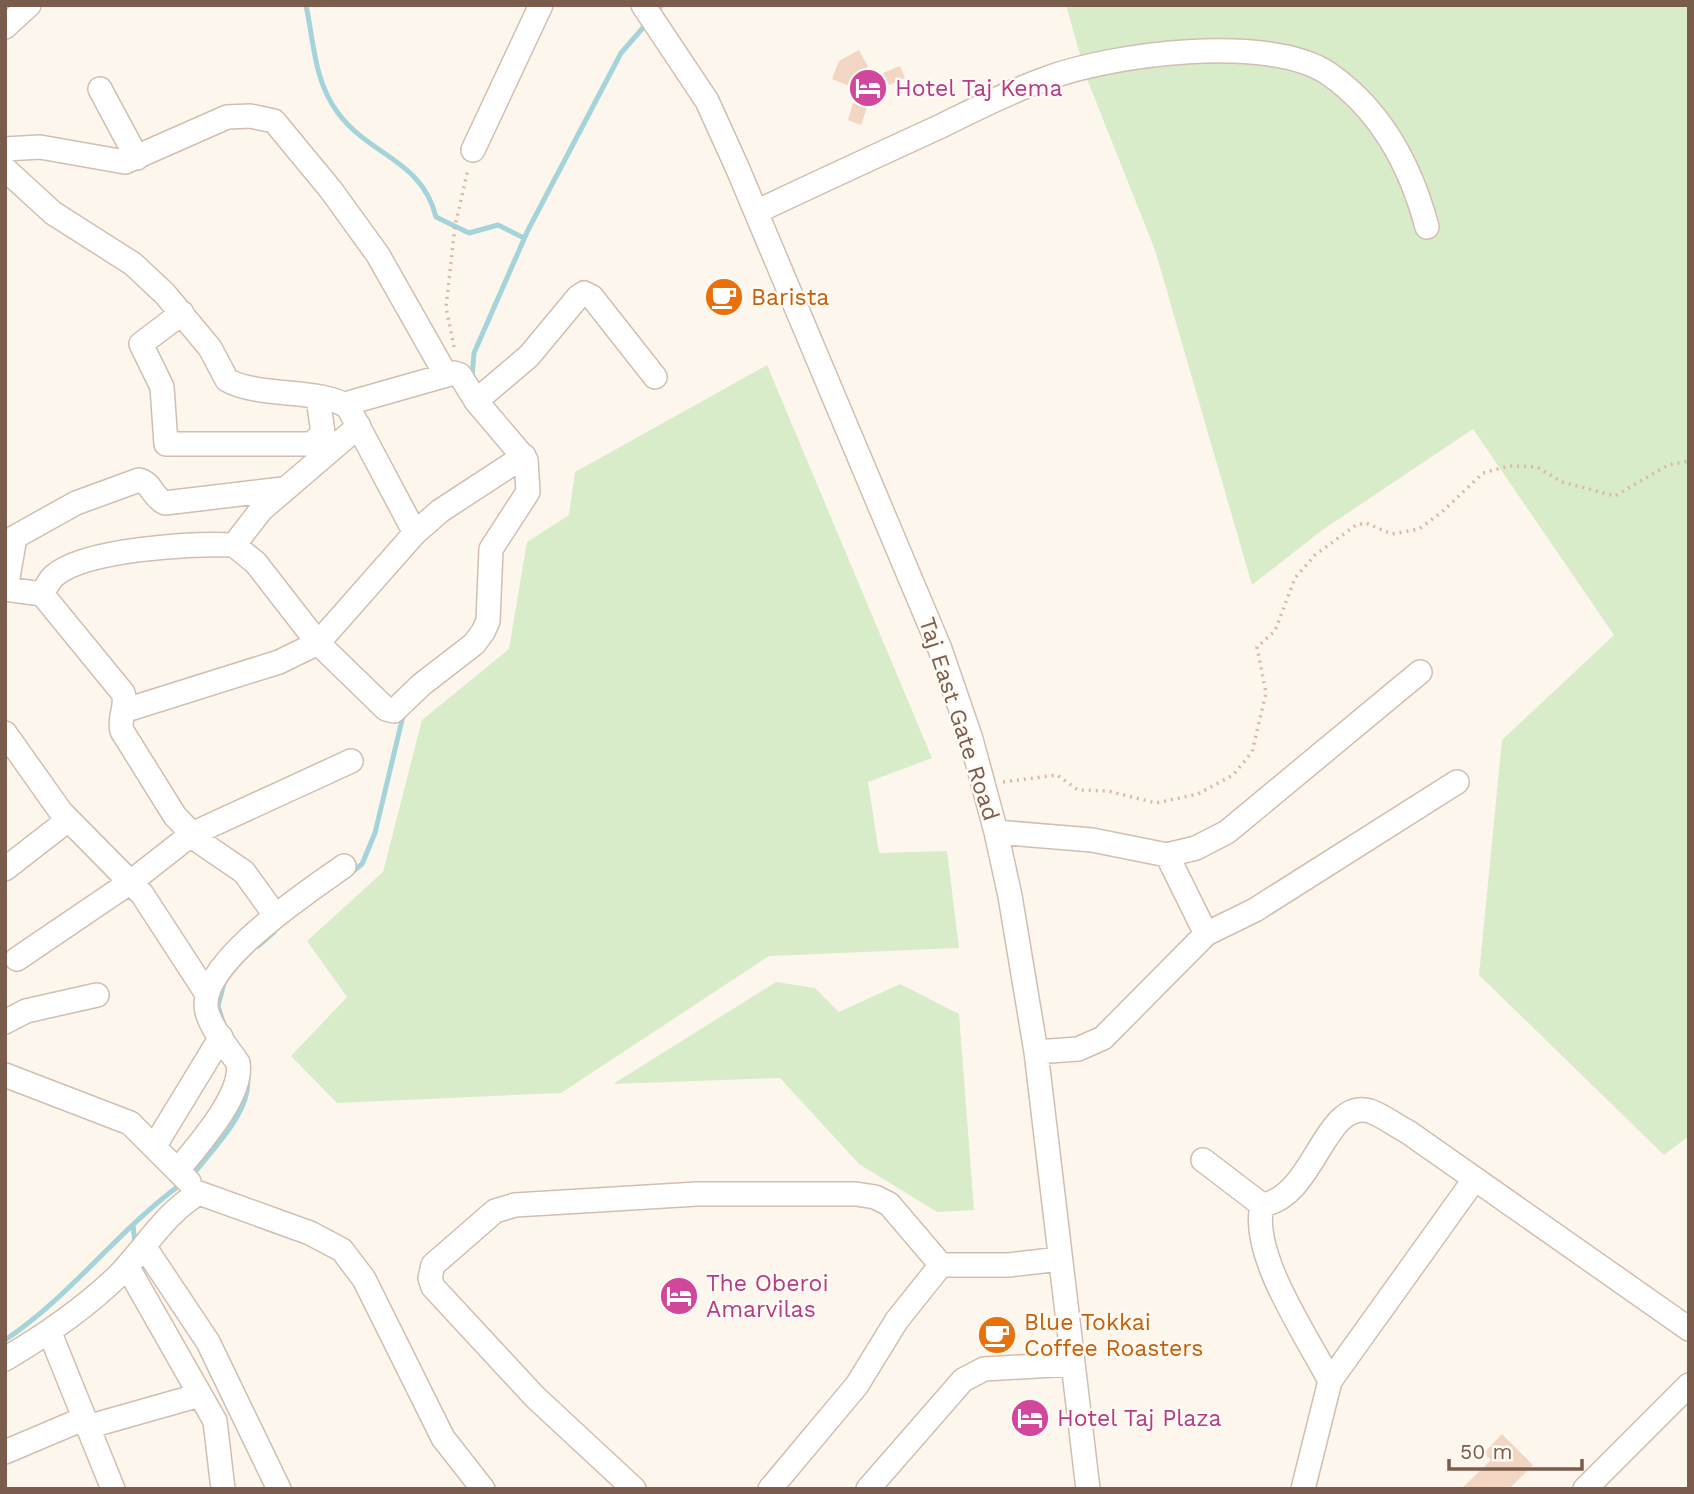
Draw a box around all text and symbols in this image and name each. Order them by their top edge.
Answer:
hotel icon: Hotel Taj Kema [847,67,889,109]
place label: Hotel Taj Kema [895,75,1063,102]
cafe icon: Barista [703,276,745,318]
place label: Barista [751,284,829,311]
street label: Taj East Gate Road [913,614,1005,824]
place label: The Oberoi Amarvilas [706,1270,829,1323]
hotel icon: The Oberoi Amarvilas [658,1275,700,1317]
place label: Blue Tokkai Coffee Roasters [1024,1309,1203,1362]
cafe icon: Blue Tokkai Coffee Roasters [976,1314,1018,1356]
hotel icon: Hotel Taj Plaza [1009,1397,1051,1439]
place label: Hotel Taj Plaza [1057,1405,1222,1432]
scale bar [1449,1428,1582,1472]
text: 50 m [1460,1439,1512,1464]

